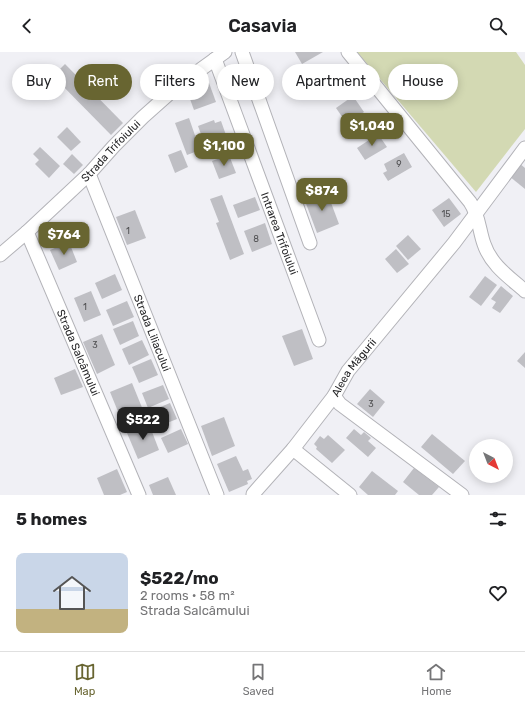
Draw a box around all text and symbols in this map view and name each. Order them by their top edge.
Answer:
icon: back [16,15,38,37]
text: Casavia [228,15,297,37]
icon: search [487,15,509,37]
chip: Buy [12,64,66,100]
chip: Rent [74,64,132,100]
chip: Filters [140,64,209,100]
chip: New [217,64,274,100]
chip: Apartment [282,64,380,100]
chip: House [388,64,458,100]
pin: $1,040 [339,113,405,147]
street label: Strada Trifoiului [79,117,143,185]
text: $1,040 [349,118,395,133]
pin: $1,100 [191,133,257,167]
text: $1,100 [203,138,245,153]
house number: 9 [396,159,402,169]
pin: $874 [298,178,346,212]
text: $874 [305,183,339,198]
street label: Intrarea Trifoiului [258,191,300,277]
house number: 15 [441,209,451,219]
pin: $764 [40,222,88,256]
house number: 1 [126,226,130,236]
text: $764 [47,227,81,242]
house number: 8 [253,234,259,244]
street label: Strada Liliacului [131,293,173,373]
house number: 1 [83,302,87,312]
street label: Strada Salcâmului [54,307,102,398]
street label: Aleea Măgurii [329,336,379,399]
house number: 3 [92,340,98,350]
house number: 3 [368,399,374,409]
pin: $522 [119,407,167,441]
text: $522 [126,412,160,427]
north arrow [469,439,513,483]
map controls [469,439,513,483]
icon: filters [487,508,509,530]
text: 5 homes [16,509,87,529]
text: $522/mo [140,568,219,588]
icon: home [48,569,96,617]
icon: heart [487,582,509,604]
text: 2 rooms · 58 m² [140,588,235,603]
text: Strada Salcâmului [140,603,250,618]
tab: Map [74,661,96,698]
tab: Saved [243,661,274,698]
tab: Home [421,661,451,698]

